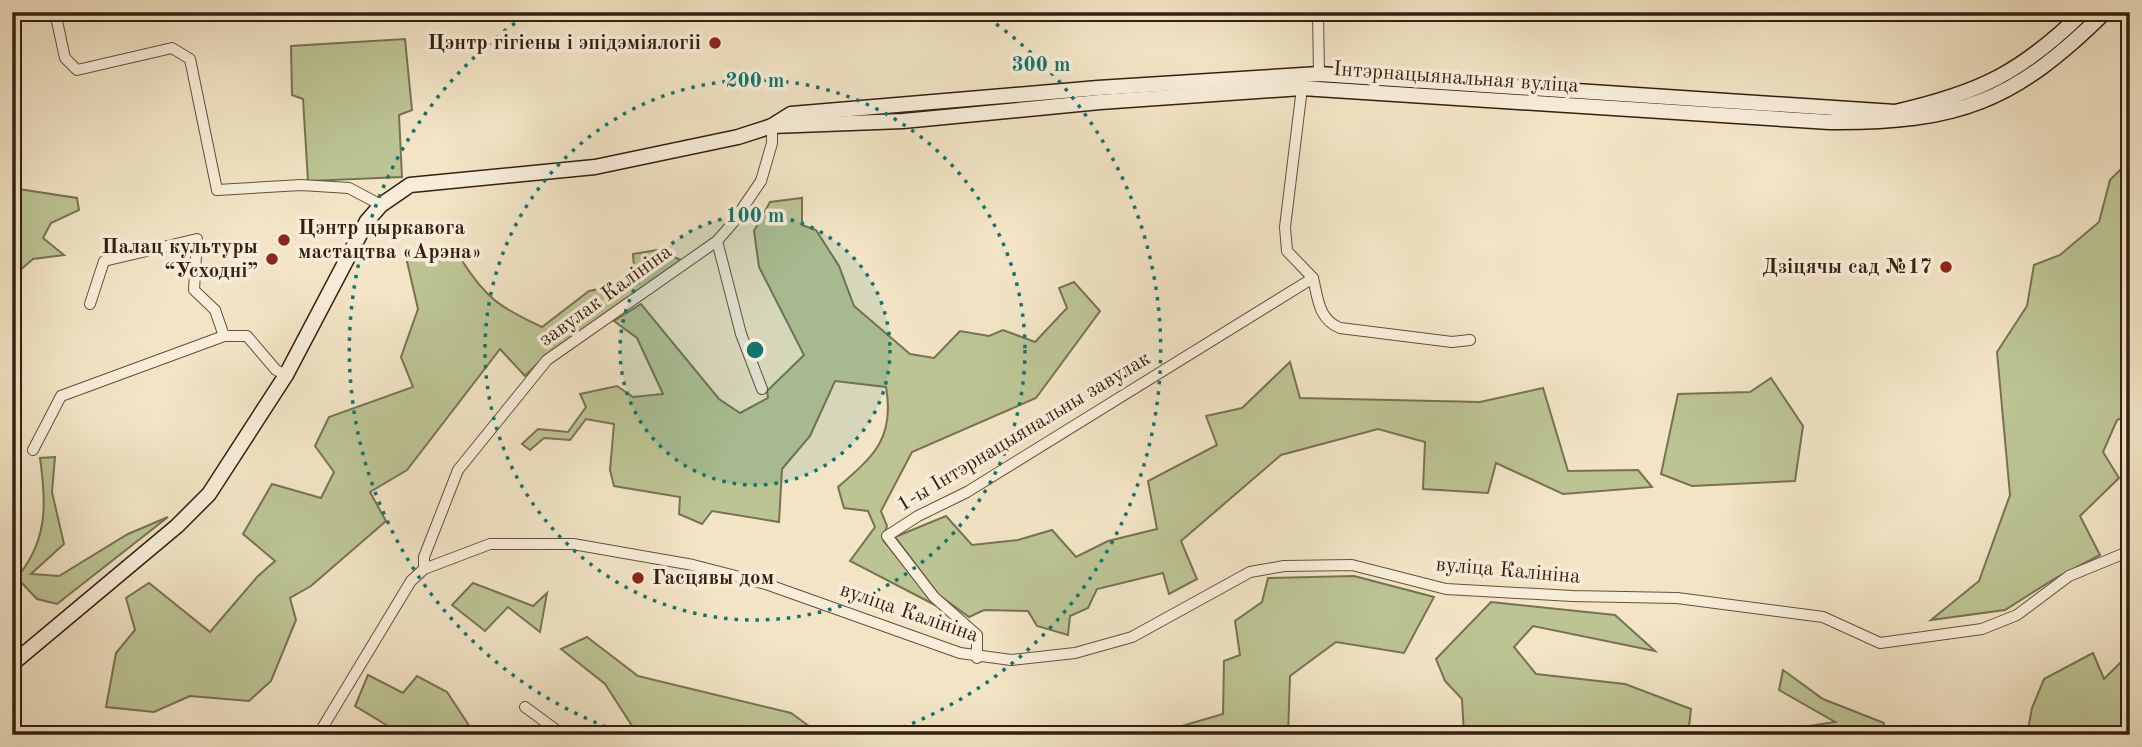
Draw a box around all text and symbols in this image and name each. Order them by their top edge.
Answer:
place label: Цэнтр гігіены і эпідэміялогіі [427,33,701,54]
marker: Цэнтр гігіены і эпідэміялогіі [707,35,723,51]
text: 300 m [1011,55,1071,76]
street label: Інтэрнацыянальная вуліца [1332,59,1580,97]
text: 200 m [725,71,785,92]
text: 100 m [725,206,785,227]
place label: Цэнтр цыркавога мастацтва «Арэна» [298,218,482,263]
marker: Цэнтр цыркавога мастацтва «Арэна» [276,232,292,248]
place label: Палац культуры “Усходні” [101,237,258,282]
street label: завулак Калініна [536,241,676,351]
marker: Палац культуры “Усходні” [264,251,280,267]
place label: Дзіцячы сад №17 [1762,257,1932,278]
marker: Дзіцячы сад №17 [1938,259,1954,275]
centre of rings [743,338,767,362]
street label: 1-ы Інтэрнацыянальны завулак [894,348,1155,516]
street label: вуліца Калініна [1435,554,1581,588]
place label: Гасцявы дом [652,568,774,589]
marker: Гасцявы дом [630,570,646,586]
street label: вуліца Калініна [837,579,981,647]

